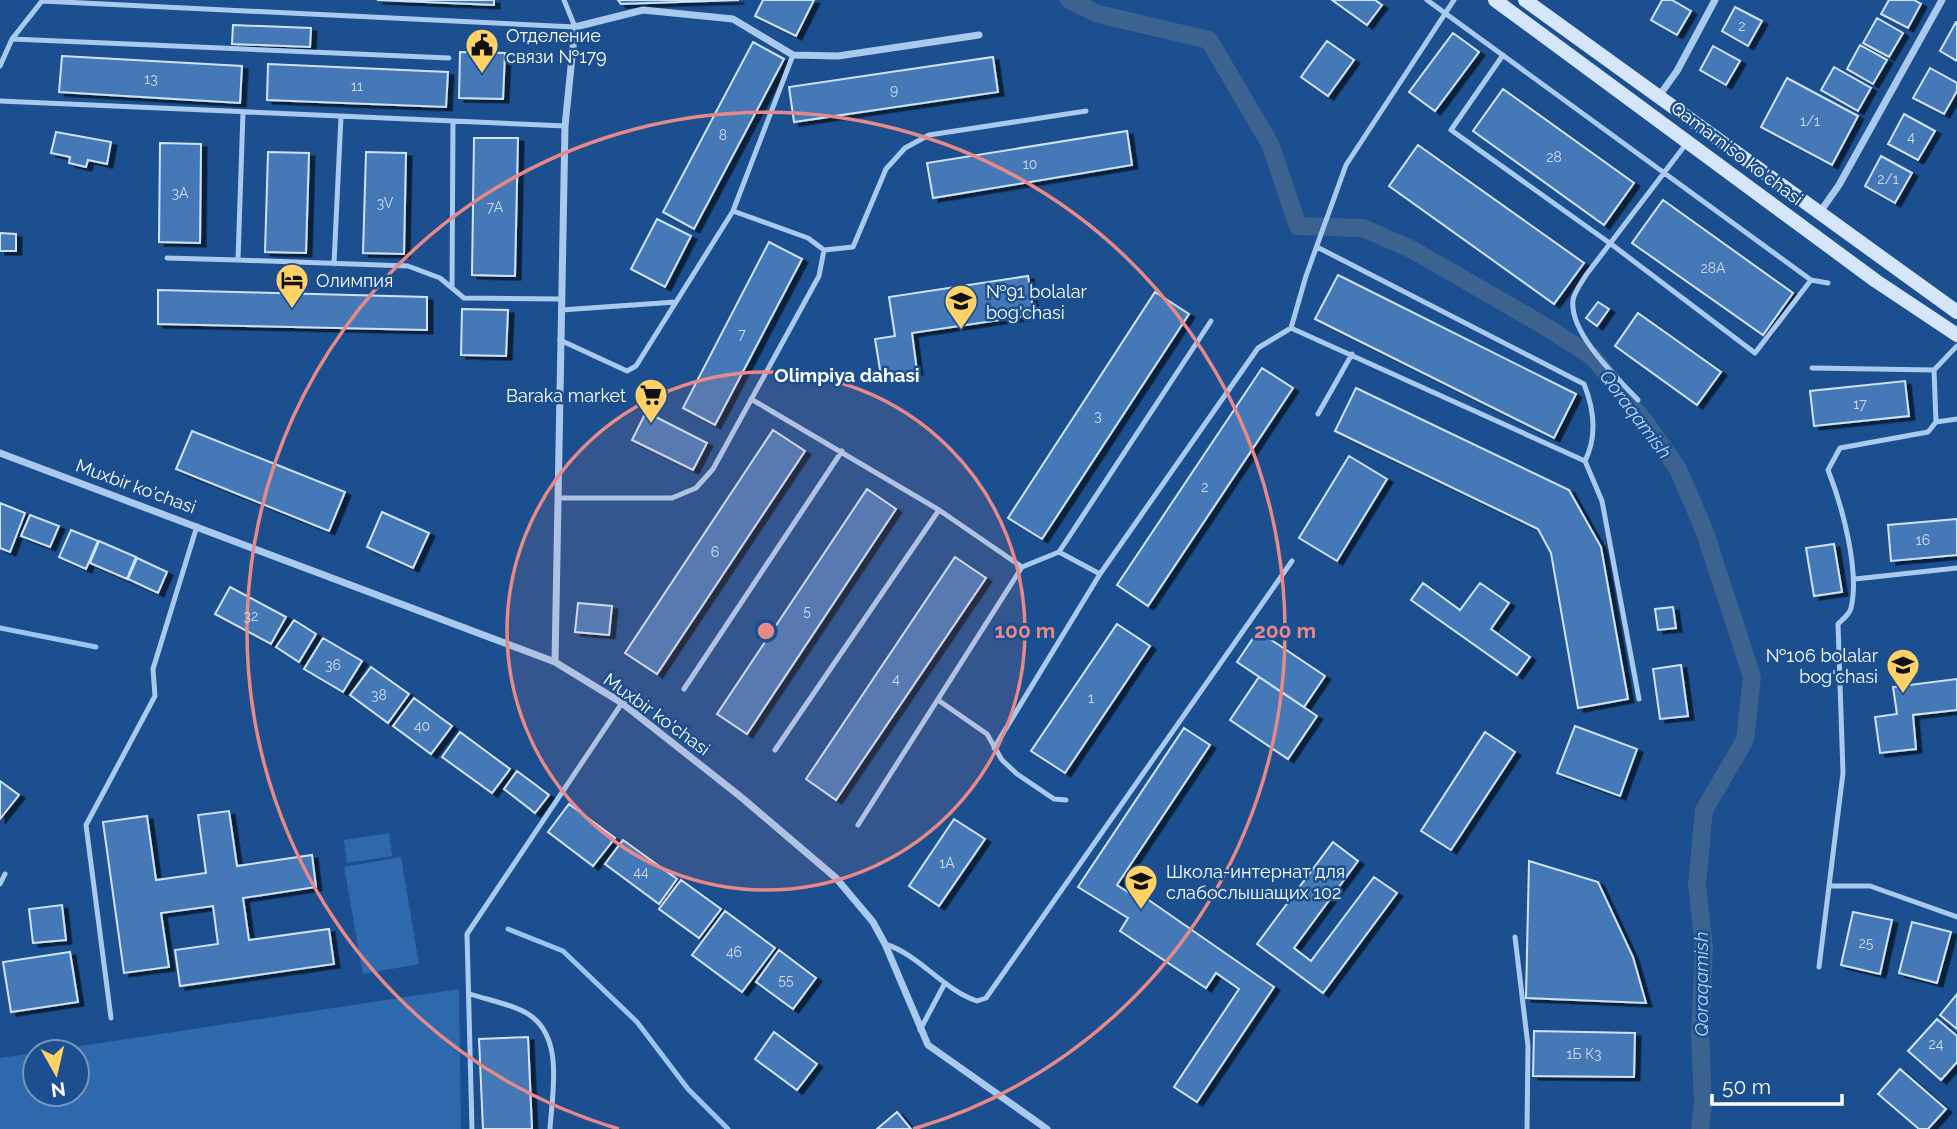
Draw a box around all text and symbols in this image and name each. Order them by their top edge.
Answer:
house number: 2 [1738,18,1746,34]
place label: Отделение связи №179 [506,25,607,67]
public building icon: Отделение связи №179 [463,26,501,75]
house number: 13 [144,71,158,87]
house number: 11 [351,78,363,94]
house number: 9 [890,82,898,98]
street label: Qamarniso ko'chasi [1667,97,1807,209]
house number: 1/1 [1800,113,1820,129]
house number: 8 [719,127,727,143]
house number: 4 [1907,129,1915,145]
house number: 28 [1546,149,1562,165]
house number: 10 [1023,156,1037,172]
house number: 2/1 [1877,171,1899,187]
house number: 3A [172,185,189,201]
house number: 3V [377,195,394,211]
house number: 7A [487,199,504,215]
house number: 28A [1701,260,1726,276]
hotel icon: Олимпия [273,261,311,310]
place label: Олимпия [316,270,393,291]
place label: №91 bolalar bog'chasi [986,281,1088,323]
school or university icon: №91 bolalar bog'chasi [942,282,980,331]
house number: 7 [738,326,746,342]
district label: Olimpiya dahasi [774,364,920,386]
water label: Qoraqamish [1596,365,1676,463]
supermarket icon: Baraka market [632,376,670,425]
place label: Baraka market [506,385,626,406]
house number: 17 [1853,396,1867,412]
house number: 3 [1094,408,1102,424]
street label: Muxbir ko'chasi [73,455,199,517]
house number: 2 [1201,479,1209,495]
house number: 16 [1916,532,1930,548]
house number: 6 [711,544,719,560]
house number: 5 [803,603,811,619]
house number: 32 [244,608,258,624]
text: 100 m [995,618,1055,643]
text: 200 m [1254,618,1316,643]
centre of rings [754,619,778,643]
place label: №106 bolalar bog'chasi [1766,645,1879,687]
school or university icon: №106 bolalar bog'chasi [1884,646,1922,695]
house number: 36 [325,657,341,673]
street label: Muxbir ko'chasi [600,668,714,760]
house number: 4 [892,671,900,687]
house number: 38 [371,687,387,703]
house number: 1 [1088,690,1094,706]
house number: 40 [414,718,430,734]
house number: 1A [939,855,955,871]
place label: Школа-интернат для слабослышащих 102 [1166,861,1345,903]
school or university icon: Школа-интернат для слабослышащих 102 [1122,862,1160,911]
house number: 44 [633,864,649,880]
water label: Qoraqamish [1690,931,1712,1037]
house number: 25 [1859,935,1874,951]
house number: 46 [726,944,742,960]
house number: 55 [778,972,794,988]
house number: 24 [1929,1036,1944,1052]
north arrow [21,1038,91,1108]
house number: 1Б К3 [1566,1046,1602,1062]
scale bar [1712,1062,1842,1106]
text: 50 m [1722,1074,1771,1099]
text: N [50,1078,67,1102]

